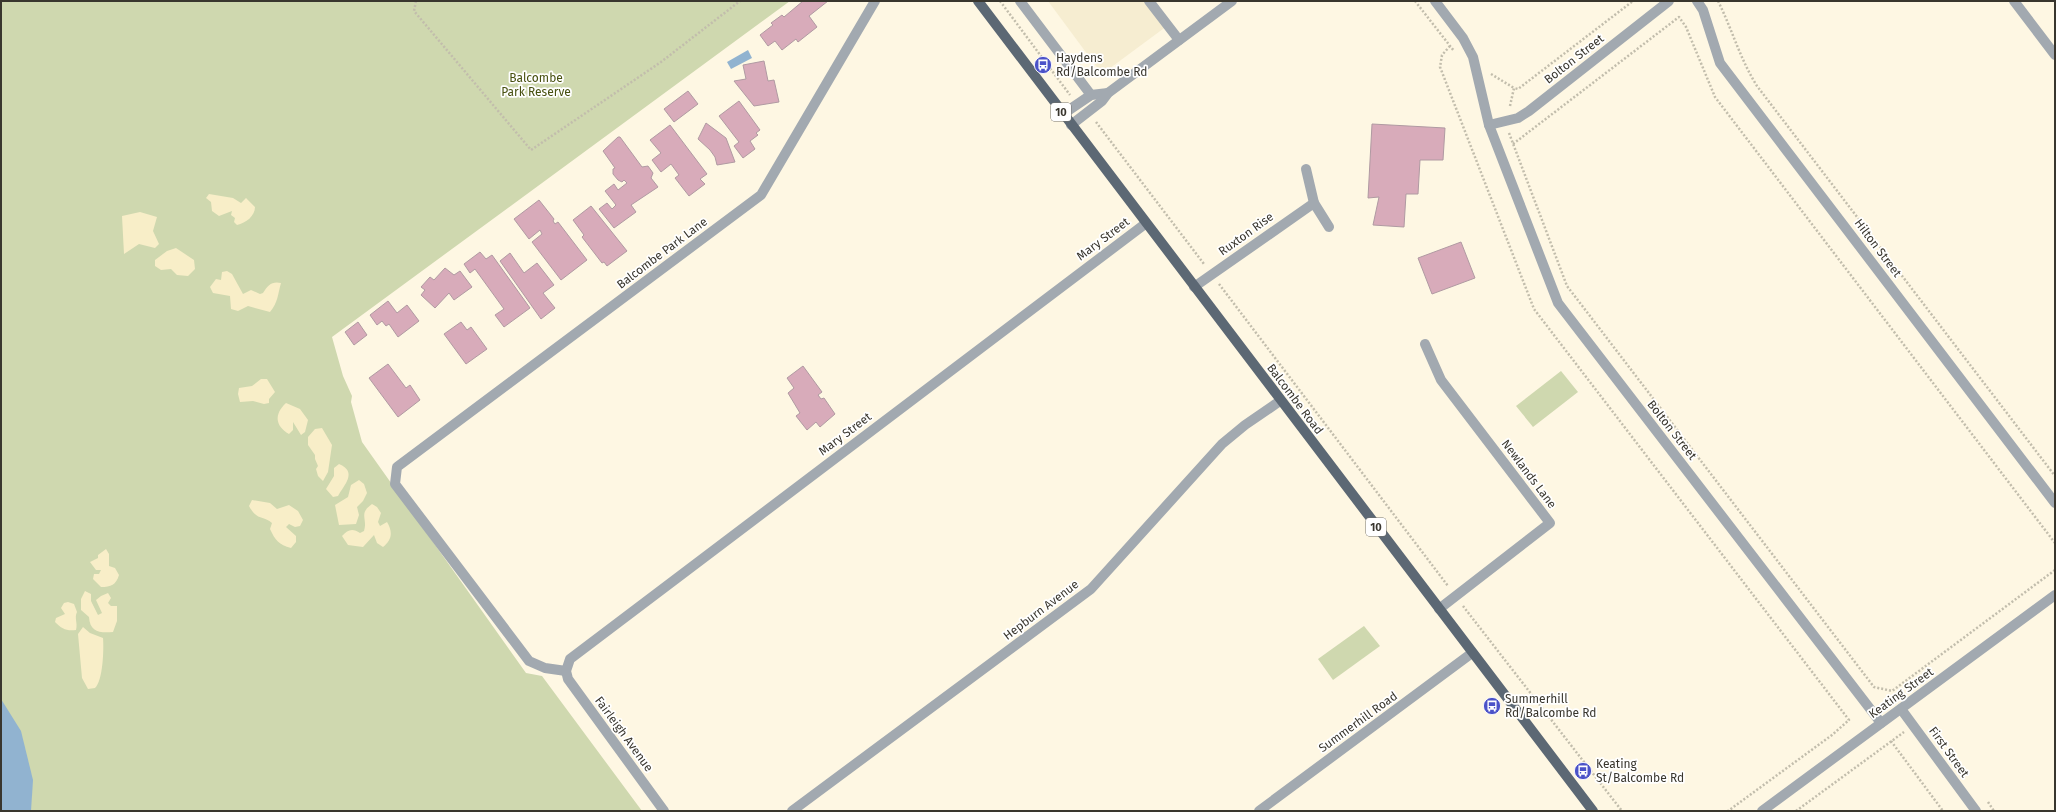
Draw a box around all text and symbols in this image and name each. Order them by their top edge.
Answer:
street label: Bolton Street [1541,31,1607,87]
place label: Haydens Rd/Balcombe Rd [1056,51,1148,79]
bus stop icon: Haydens Rd/Balcombe Rd [1033,55,1053,75]
park label: Balcombe Park Reserve [501,71,571,99]
road number: 10 [1051,103,1071,121]
street label: Ruxton Rise [1216,209,1276,259]
street label: Balcombe Park Lane [614,214,710,292]
street label: Mary Street [1074,214,1133,263]
street label: Hilton Street [1852,216,1905,280]
street label: Balcombe Road [1264,361,1326,437]
street label: Bolton Street [1644,397,1700,463]
street label: Mary Street [816,409,875,458]
street label: Newlands Lane [1499,437,1559,511]
road number: 10 [1366,518,1386,536]
street label: Hepburn Avenue [1001,577,1081,643]
street label: Keating Street [1866,664,1937,721]
street label: Summerhill Road [1316,689,1400,755]
place label: Summerhill Rd/Balcombe Rd [1505,692,1597,720]
street label: Fairleigh Avenue [592,694,656,774]
bus stop icon: Summerhill Rd/Balcombe Rd [1482,696,1502,716]
street label: First Street [1926,724,1972,781]
place label: Keating St/Balcombe Rd [1596,757,1684,785]
bus stop icon: Keating St/Balcombe Rd [1573,761,1593,781]

